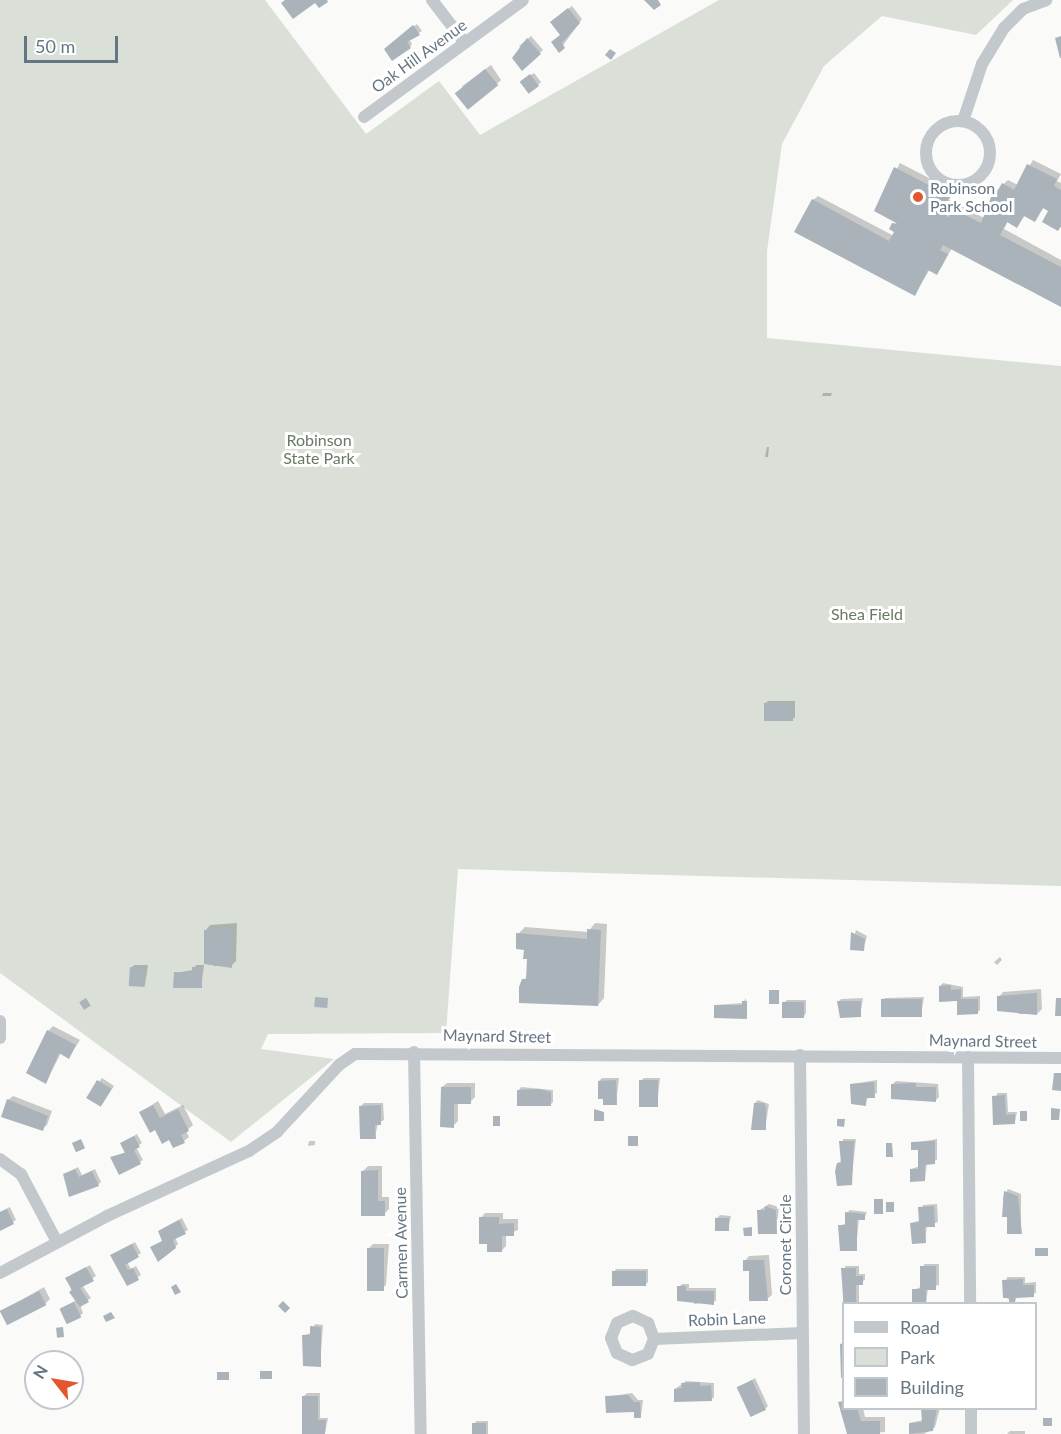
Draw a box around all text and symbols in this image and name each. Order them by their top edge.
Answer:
street label: Oak Hill Avenue [368,15,470,97]
scale bar [27,24,122,62]
text: 50 m [35,35,75,57]
place label: Robinson Park School [930,178,1012,216]
marker: Robinson Park School [911,190,925,204]
park label: Robinson State Park [283,430,355,468]
park label: Shea Field [831,604,903,624]
street label: Maynard Street [443,1025,551,1047]
street label: Maynard Street [929,1030,1037,1052]
street label: Carmen Avenue [390,1187,412,1299]
street label: Coronet Circle [775,1194,795,1296]
legend [842,1302,1037,1410]
street label: Robin Lane [688,1308,766,1330]
text: Road [900,1316,940,1338]
text: Park [900,1346,935,1368]
north arrow [24,1350,84,1410]
text: N [29,1361,51,1382]
text: Building [900,1376,964,1398]

